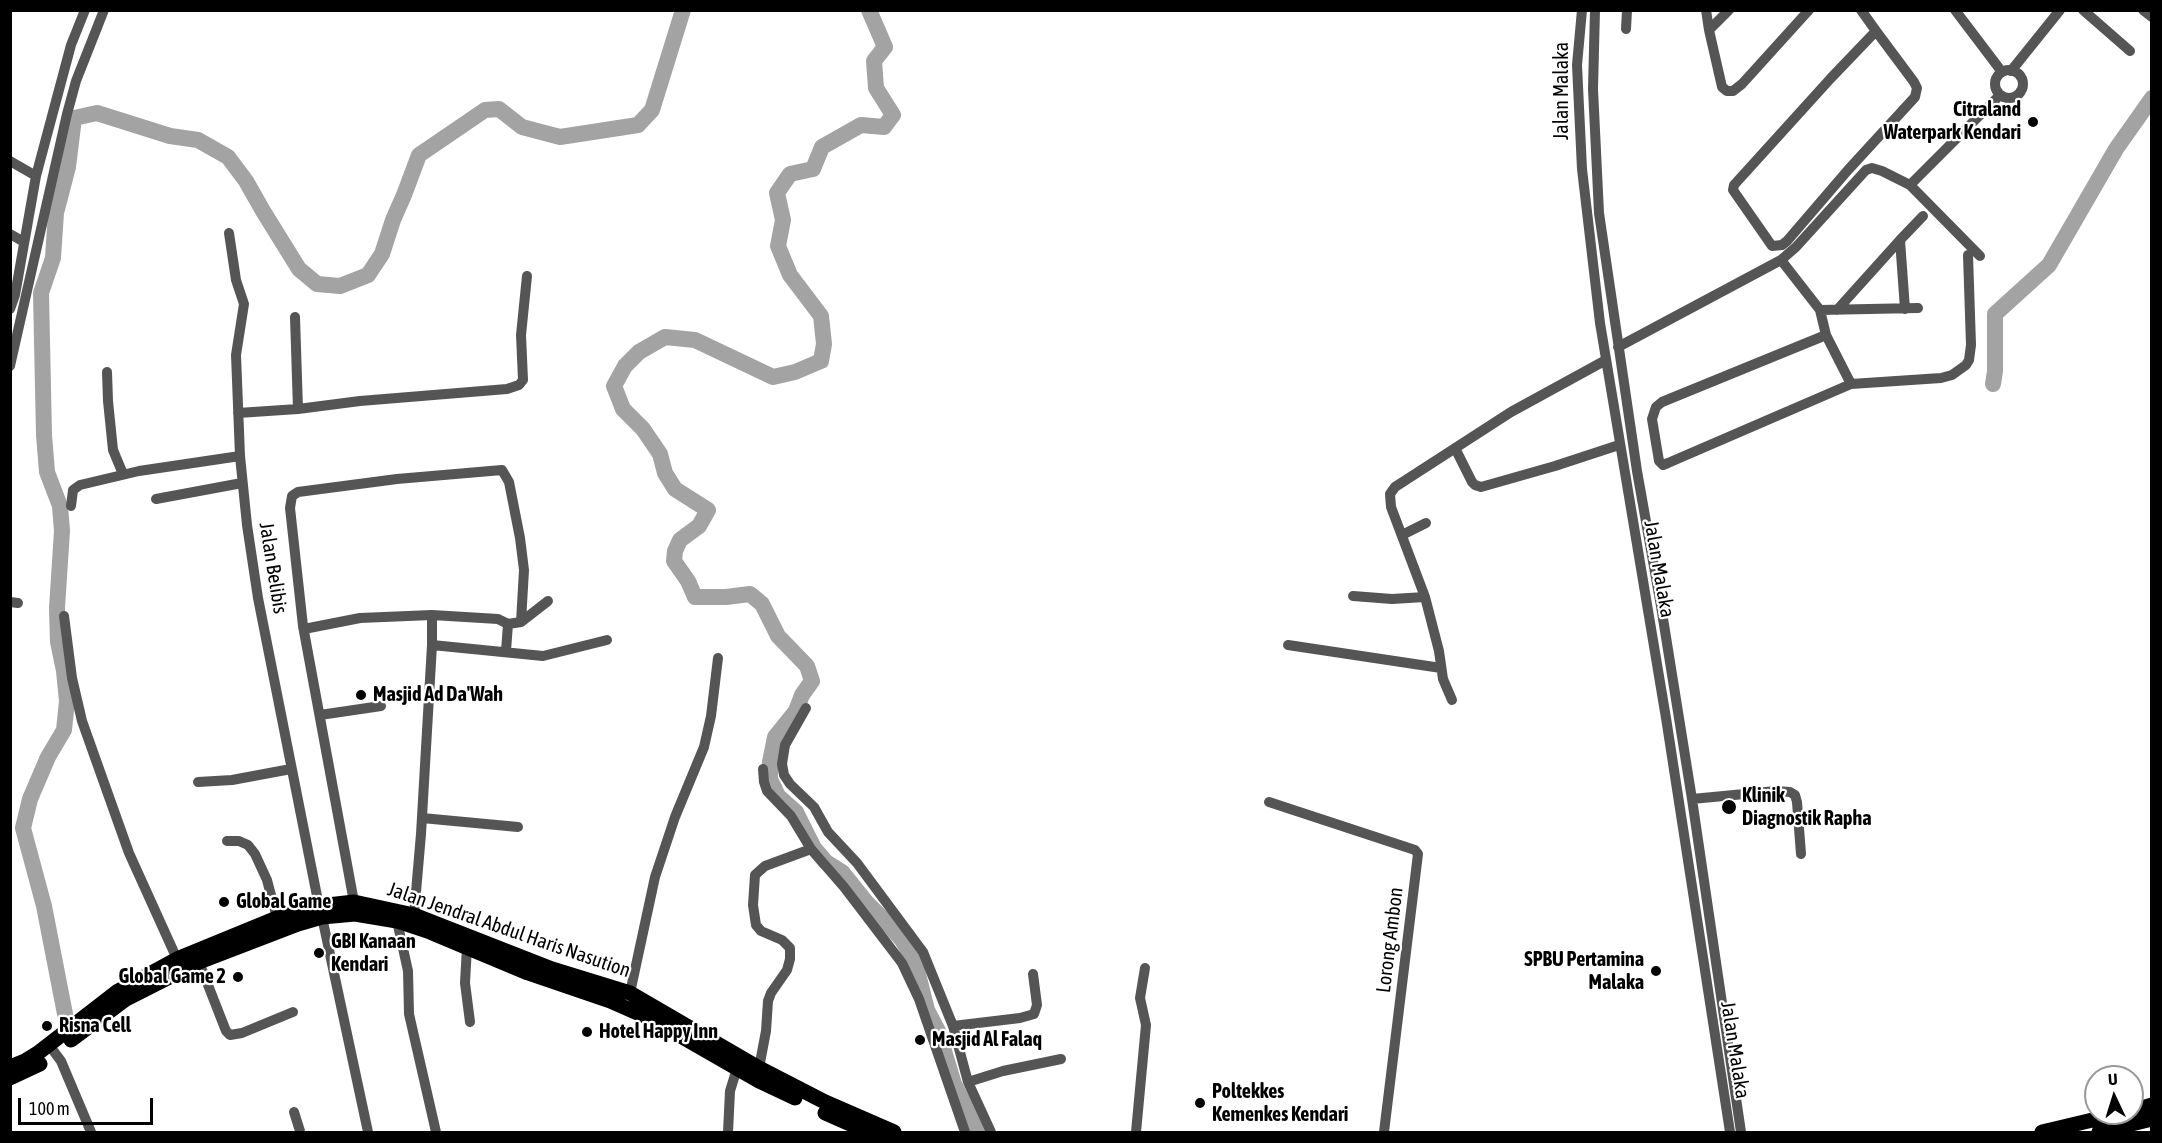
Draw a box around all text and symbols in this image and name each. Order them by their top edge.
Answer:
street label: Jalan Malaka [1550,42,1574,140]
place label: Citraland Waterpark Kendari [1884,98,2021,145]
marker: Citraland Waterpark Kendari [2026,115,2040,129]
street label: Jalan Malaka [1639,519,1679,619]
street label: Jalan Belibis [254,521,292,615]
place label: Masjid Ad Da'Wah [373,683,503,707]
marker: Masjid Ad Da'Wah [354,688,368,702]
place label: Klinik Diagnostik Rapha [1742,784,1872,831]
marker: Klinik Diagnostik Rapha [1720,798,1738,816]
street label: Jalan Jendral Abdul Haris Nasution [384,877,634,983]
street label: Lorong Ambon [1372,886,1408,994]
place label: Global Game [236,890,331,914]
marker: Global Game [217,895,231,909]
place label: GBI Kanaan Kendari [331,930,416,977]
marker: GBI Kanaan Kendari [312,946,326,960]
place label: SPBU Pertamina Malaka [1524,948,1644,995]
marker: SPBU Pertamina Malaka [1649,964,1663,978]
place label: Global Game 2 [119,965,226,989]
marker: Global Game 2 [231,970,245,984]
street label: Jalan Malaka [1715,1000,1755,1100]
place label: Risna Cell [59,1014,131,1038]
marker: Risna Cell [40,1019,54,1033]
place label: Hotel Happy Inn [599,1020,718,1044]
marker: Hotel Happy Inn [580,1025,594,1039]
place label: Masjid Al Falaq [932,1028,1042,1052]
marker: Masjid Al Falaq [913,1033,927,1047]
north arrow [2084,1065,2144,1125]
text: U [2108,1070,2118,1088]
place label: Poltekkes Kemenkes Kendari [1212,1080,1348,1127]
scale bar [21,1086,156,1124]
marker: Poltekkes Kemenkes Kendari [1193,1096,1207,1110]
text: 100 m [29,1098,70,1119]

